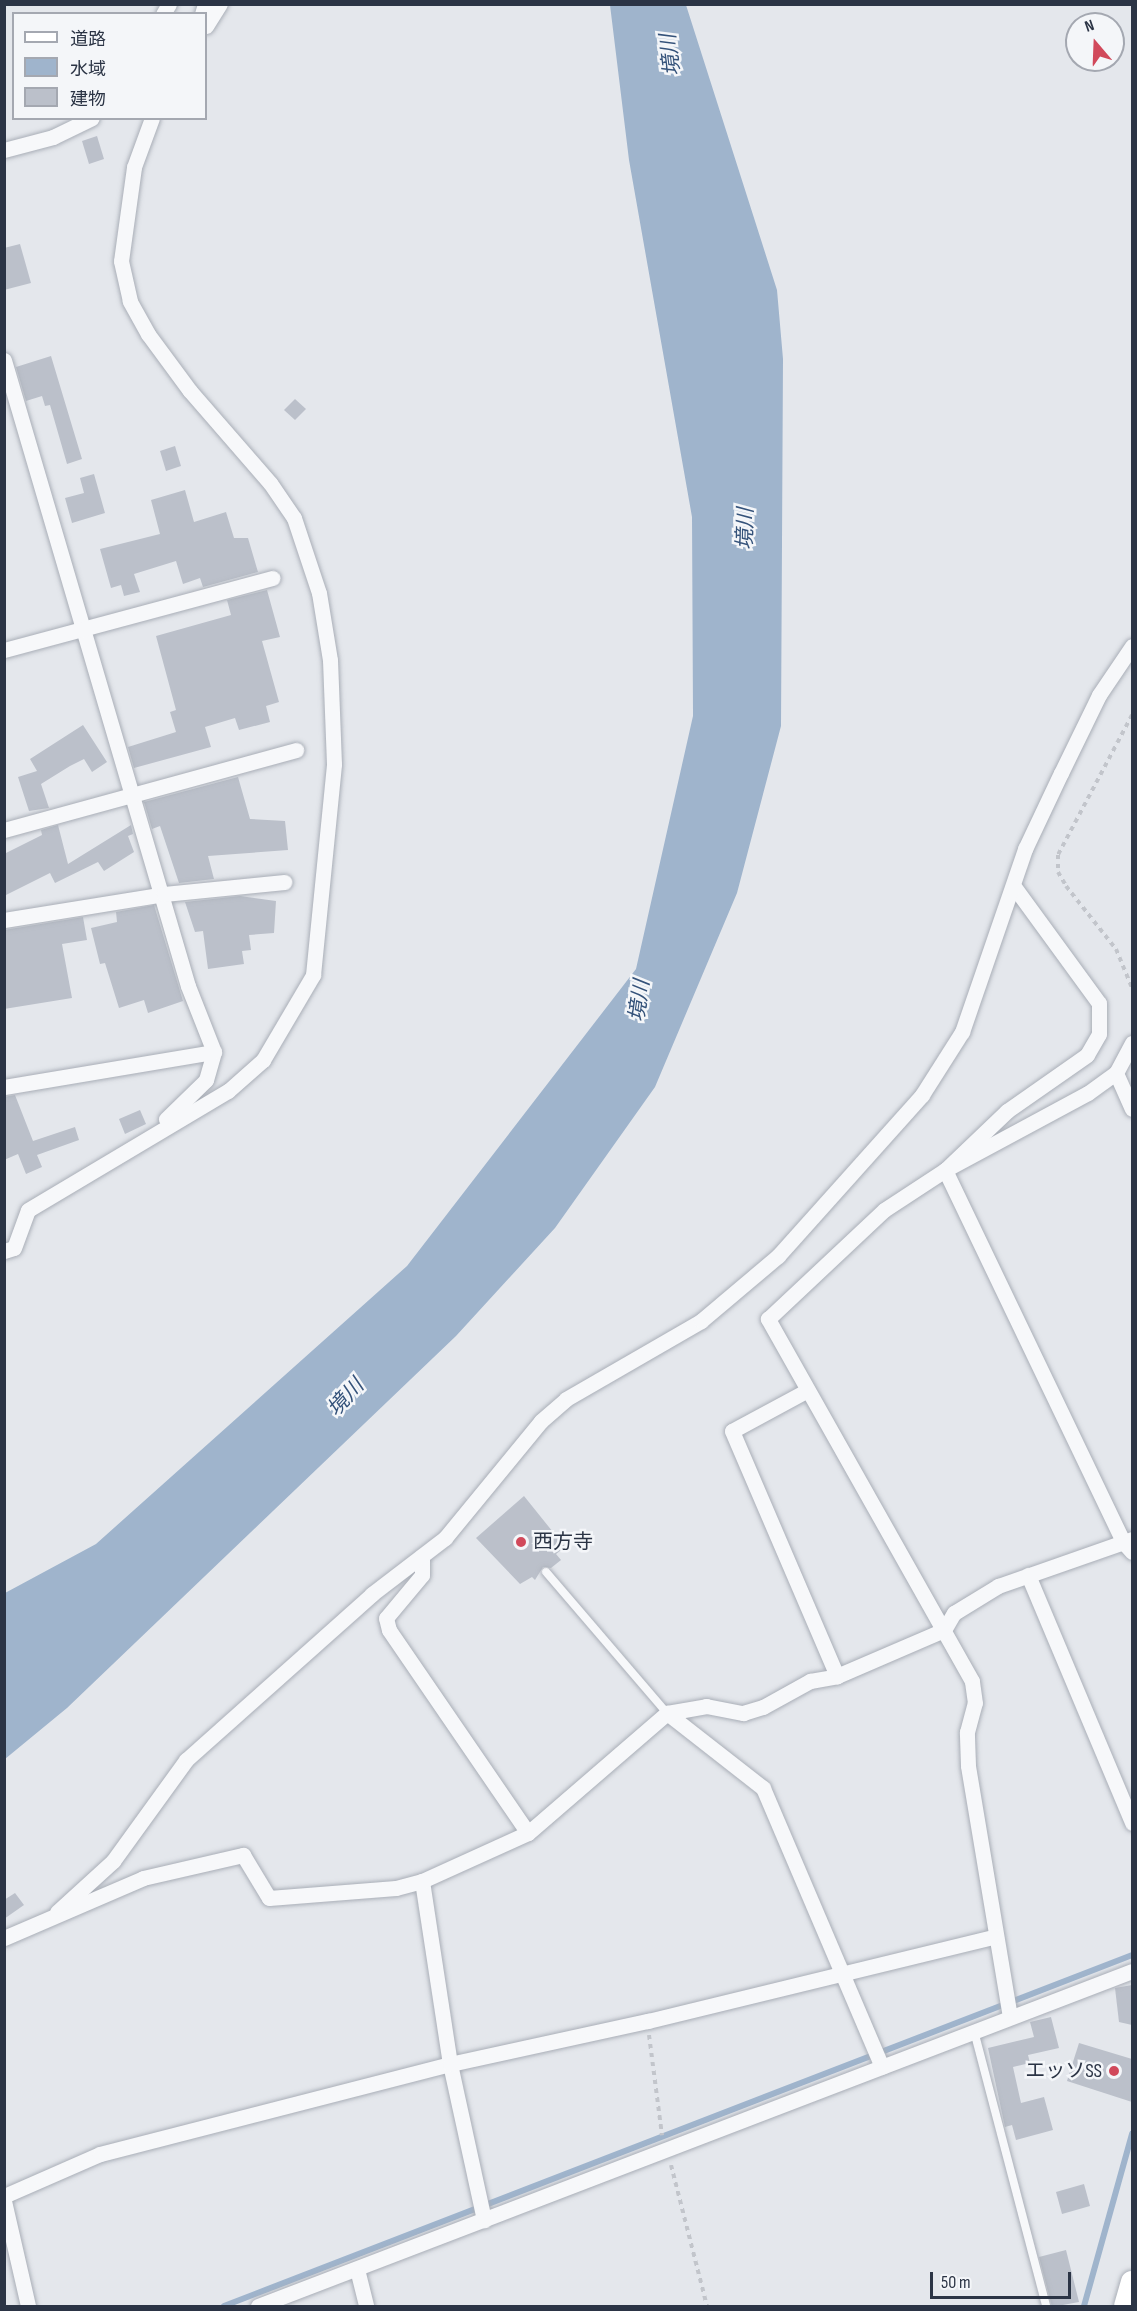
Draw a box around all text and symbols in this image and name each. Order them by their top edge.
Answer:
legend [12,12,207,120]
north arrow [1065,12,1125,72]
text: N [1082,16,1097,37]
text: 道路 [70,29,106,50]
water label: 境川 [656,33,686,77]
text: 水域 [70,59,106,80]
text: 建物 [70,89,106,110]
water label: 境川 [733,508,759,550]
water label: 境川 [625,978,655,1024]
water label: 境川 [323,1374,369,1422]
place label: 西方寺 [533,1530,593,1554]
marker: 西方寺 [514,1535,528,1549]
place label: エッソSS [1025,2059,1102,2083]
marker: エッソSS [1107,2064,1121,2078]
scale bar [933,2260,1074,2298]
text: 50 m [941,2272,971,2293]

